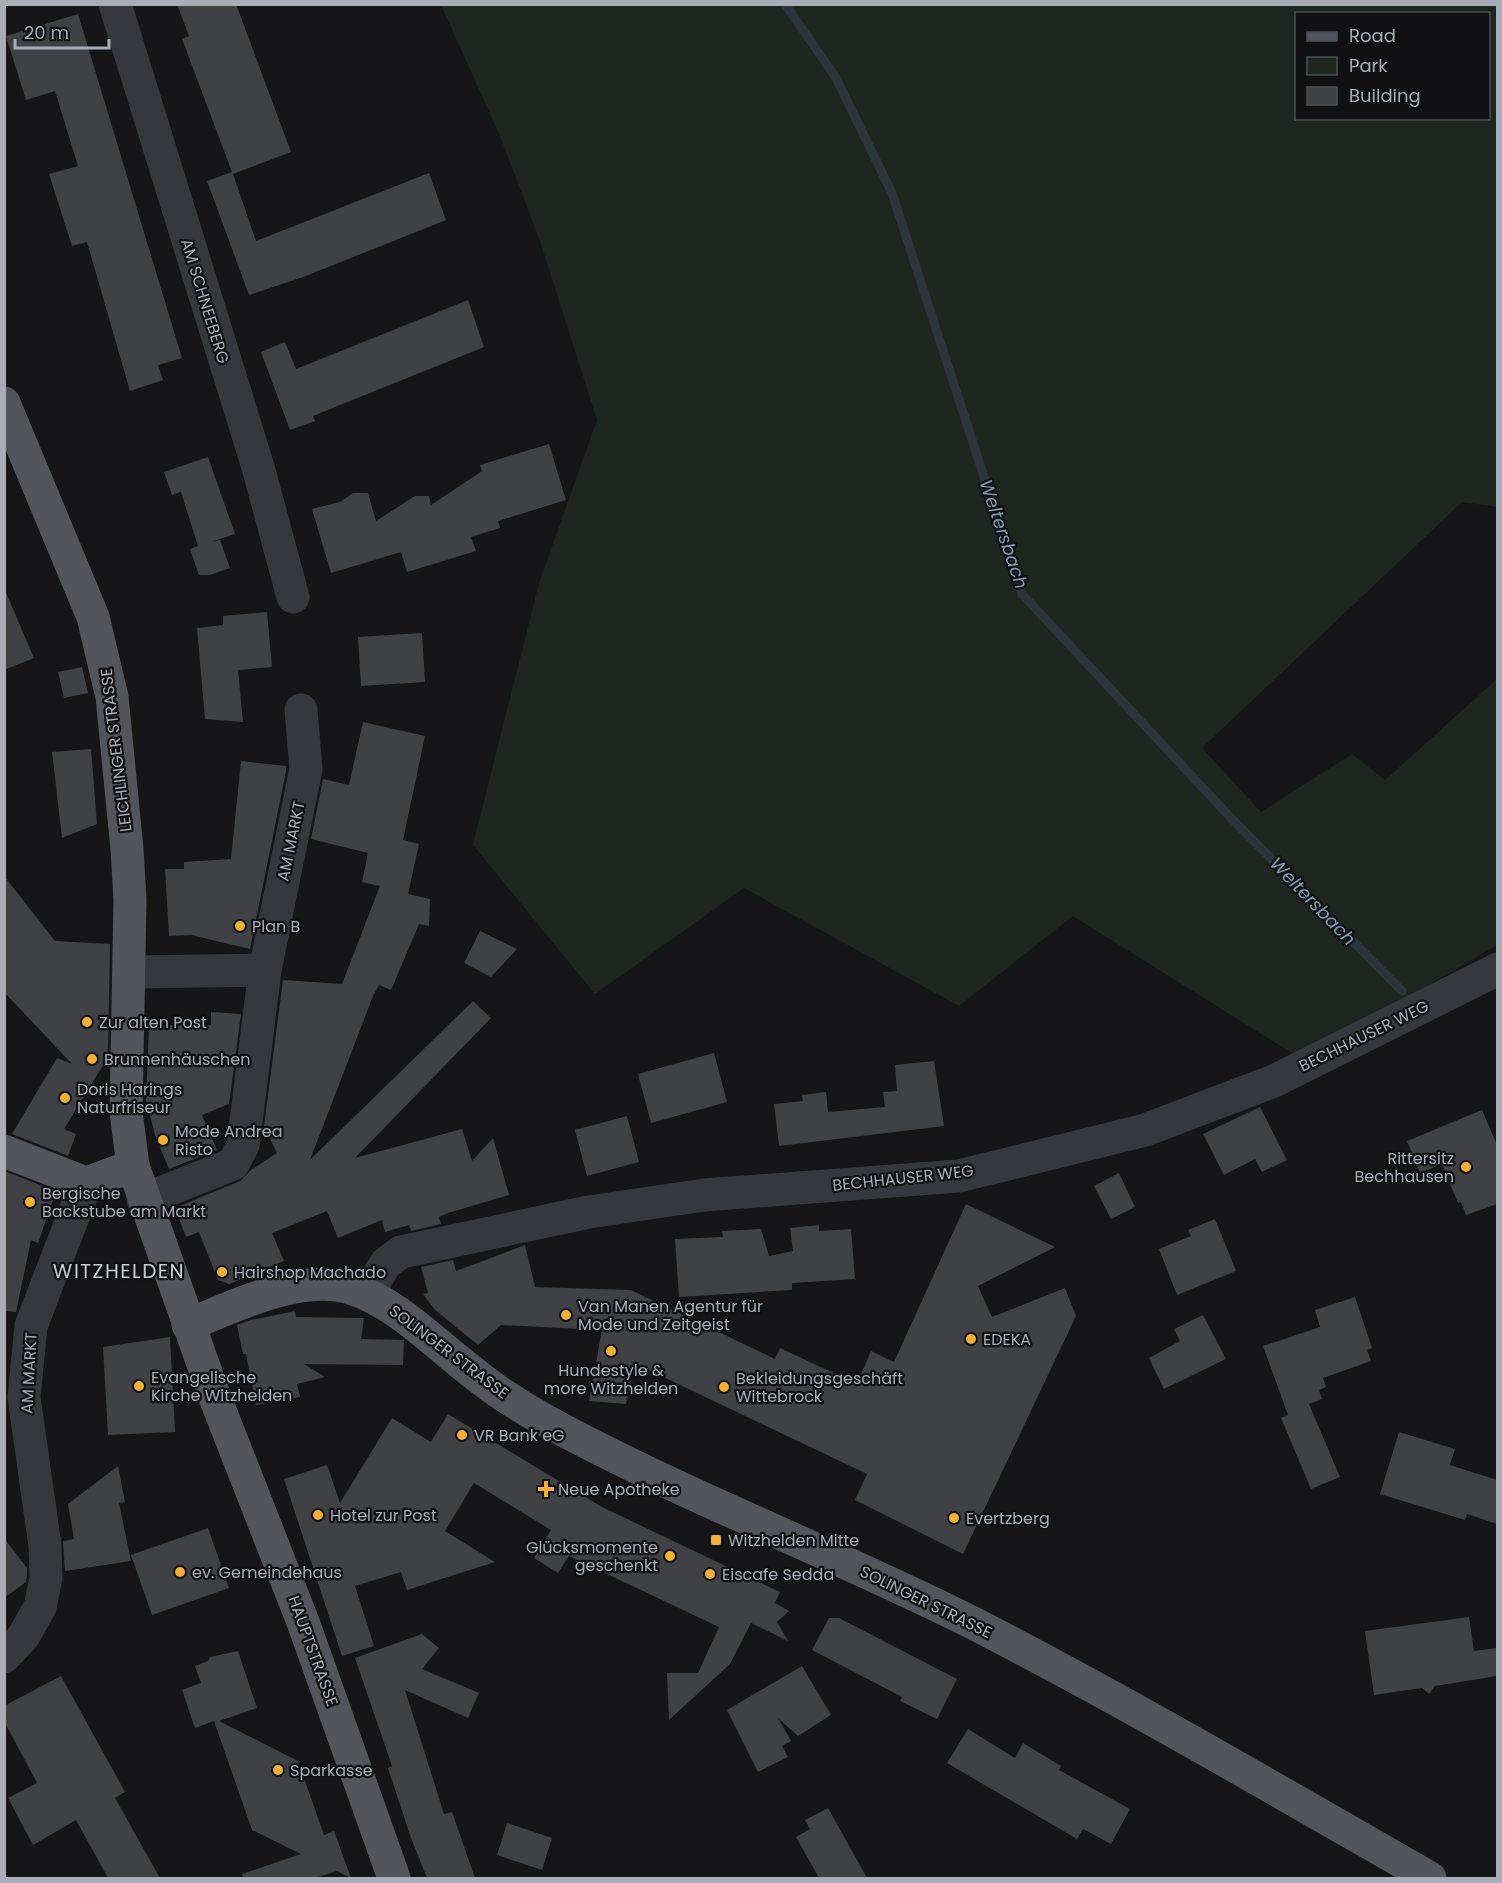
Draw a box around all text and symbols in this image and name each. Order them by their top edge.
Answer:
scale bar [15,12,110,50]
legend [1295,12,1490,120]
text: 20 m [24,20,69,45]
text: Road [1349,23,1396,48]
text: Park [1349,53,1388,78]
text: Building [1349,83,1421,108]
street label: AM SCHNEEBERG [175,236,235,366]
water label: Weltersbach [974,476,1034,592]
street label: LEICHLINGER STRASSE [95,667,137,833]
street label: AM MARKT [271,798,311,883]
water label: Weltersbach [1264,851,1362,951]
place label: Plan B [252,915,301,938]
marker: Plan B [233,919,247,933]
street label: BECHHAUSER WEG [1295,995,1433,1077]
place label: Zur alten Post [99,1011,207,1034]
marker: Zur alten Post [80,1015,94,1029]
place label: Brunnenhäuschen [104,1048,250,1071]
marker: Brunnenhäuschen [85,1052,99,1066]
place label: Doris Harings Naturfriseur [77,1078,182,1119]
marker: Doris Harings Naturfriseur [58,1091,72,1105]
place label: Mode Andrea Risto [175,1120,283,1161]
marker: Mode Andrea Risto [156,1133,170,1147]
place label: Rittersitz Bechhausen [1355,1147,1454,1188]
street label: BECHHAUSER WEG [831,1159,975,1197]
marker: Rittersitz Bechhausen [1459,1160,1473,1174]
place label: Bergische Backstube am Markt [42,1182,206,1223]
marker: Bergische Backstube am Markt [23,1195,37,1209]
district label: WITZHELDEN [53,1257,185,1285]
place label: Hairshop Machado [234,1261,386,1284]
marker: Hairshop Machado [215,1265,229,1279]
place label: Van Manen Agentur für Mode und Zeitgeist [578,1295,763,1336]
street label: SOLINGER STRASSE [384,1299,514,1405]
marker: Van Manen Agentur für Mode und Zeitgeist [559,1308,573,1322]
place label: EDEKA [983,1328,1031,1351]
street label: AM MARKT [15,1331,43,1414]
marker: EDEKA [964,1332,978,1346]
marker: Hundestyle & more Witzhelden [604,1344,618,1358]
place label: Hundestyle & more Witzhelden [544,1359,678,1400]
place label: Evangelische Kirche Witzhelden [151,1366,292,1407]
place label: Bekleidungsgeschäft Wittebrock [736,1367,903,1408]
marker: Evangelische Kirche Witzhelden [132,1379,146,1393]
marker: Bekleidungsgeschäft Wittebrock [717,1380,731,1394]
place label: VR Bank eG [474,1424,565,1447]
marker: VR Bank eG [455,1428,469,1442]
place label: Neue Apotheke [558,1478,680,1501]
marker: Neue Apotheke [539,1482,553,1496]
place label: Hotel zur Post [330,1504,437,1527]
place label: Evertzberg [966,1507,1050,1530]
marker: Hotel zur Post [311,1508,325,1522]
marker: Evertzberg [947,1511,961,1525]
place label: Witzhelden Mitte [728,1529,859,1552]
marker: Witzhelden Mitte [709,1533,723,1547]
place label: Glücksmomente geschenkt [526,1536,658,1577]
marker: Glücksmomente geschenkt [663,1549,677,1563]
street label: SOLINGER STRASSE [856,1560,996,1644]
place label: ev. Gemeindehaus [192,1561,342,1584]
place label: Eiscafe Sedda [722,1563,834,1586]
marker: ev. Gemeindehaus [173,1565,187,1579]
marker: Eiscafe Sedda [703,1567,717,1581]
street label: HAUPTSTRASSE [282,1592,344,1710]
place label: Sparkasse [290,1759,373,1782]
marker: Sparkasse [271,1763,285,1777]

